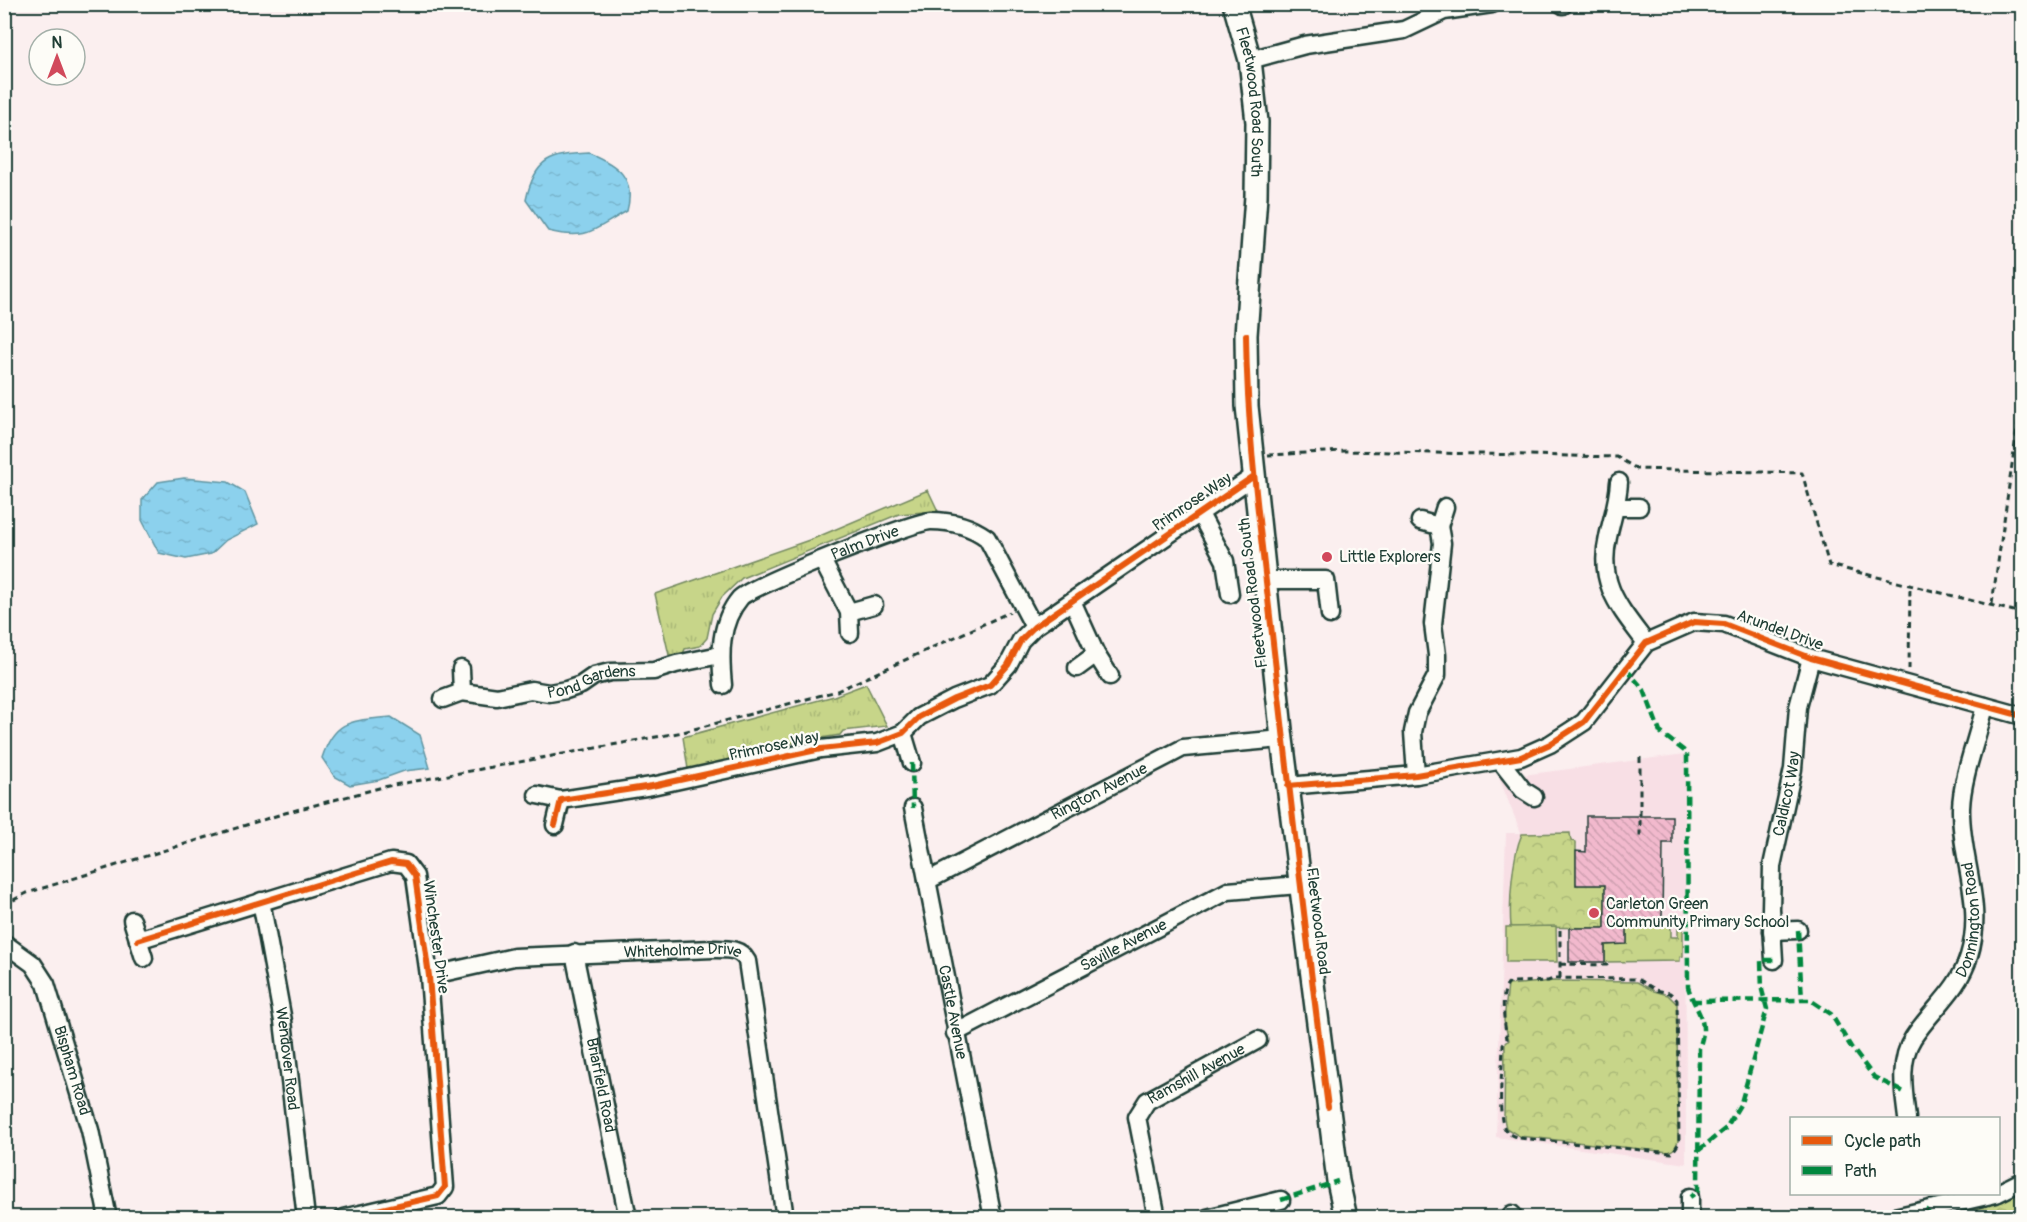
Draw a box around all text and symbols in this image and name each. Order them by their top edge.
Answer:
street label: Fleetwood Road South [1231,25,1267,177]
north arrow [27,27,87,87]
text: N [52,33,63,53]
street label: Primrose Way [1149,468,1236,536]
street label: Fleetwood Road South [1234,517,1272,669]
street label: Palm Drive [828,521,902,565]
place label: Little Explorers [1339,547,1441,567]
marker: Little Explorers [1320,550,1334,564]
street label: Arundel Drive [1734,605,1826,655]
street label: Pond Gardens [546,661,636,703]
street label: Primrose Way [727,727,821,765]
street label: Caldicot Way [1769,750,1804,838]
street label: Rington Avenue [1048,758,1151,825]
street label: Donnington Road [1951,861,1984,981]
street label: Fleetwood Road [1301,866,1335,976]
street label: Winchester Drive [418,879,454,995]
place label: Carleton Green Community Primary School [1606,894,1789,932]
marker: Carleton Green Community Primary School [1587,906,1601,920]
street label: Saville Avenue [1077,914,1170,976]
street label: Whiteholme Drive [623,939,746,963]
street label: Castle Avenue [934,963,972,1061]
street label: Wendover Road [271,1005,303,1111]
street label: Bispham Road [49,1023,95,1118]
street label: Briarfield Road [582,1036,620,1134]
street label: Ramshill Avenue [1144,1039,1249,1109]
legend [1790,1117,2000,1195]
text: Cycle path [1844,1130,1921,1153]
text: Path [1844,1160,1877,1183]

